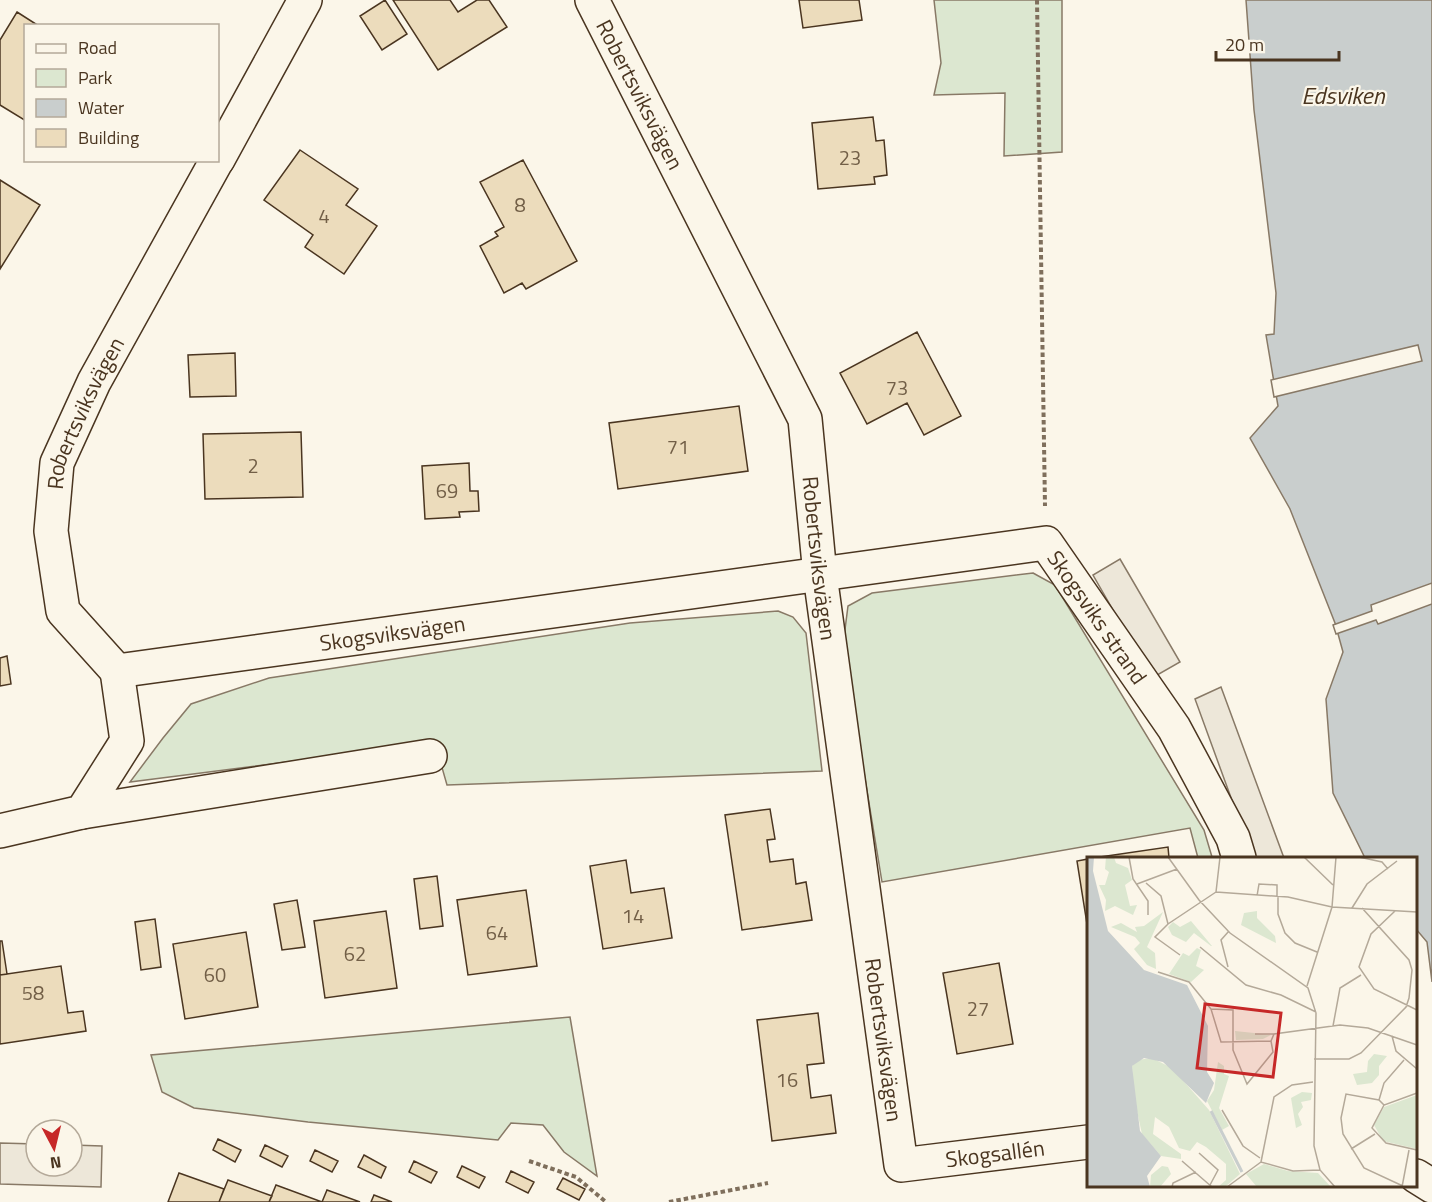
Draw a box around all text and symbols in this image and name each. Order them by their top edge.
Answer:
street label: Robertsviksvägen [588,13,693,176]
legend [24,24,219,162]
scale bar [1216,24,1339,62]
text: 20 m [1225,31,1264,58]
text: Road [78,34,117,61]
text: Park [78,64,113,91]
water label: Edsviken [1301,77,1386,113]
text: Water [78,94,124,121]
text: Building [78,124,139,151]
house number: 23 [839,142,861,173]
house number: 8 [514,189,526,220]
house number: 4 [318,200,330,231]
street label: Robertsviksvägen [38,330,133,491]
house number: 73 [886,372,908,403]
house number: 71 [667,431,689,462]
house number: 2 [247,450,259,481]
house number: 69 [436,475,458,506]
street label: Robertsviksvägen [794,475,846,642]
street label: Skogsviks strand [1039,543,1156,691]
street label: Skogsviksvägen [317,606,468,660]
inset map [1087,857,1417,1187]
house number: 14 [622,900,644,931]
house number: 64 [486,917,508,948]
house number: 62 [344,938,366,969]
street label: Robertsviksvägen [856,956,912,1124]
house number: 60 [204,959,226,990]
house number: 58 [22,977,44,1008]
house number: 27 [967,993,989,1024]
house number: 16 [776,1064,798,1095]
north arrow [24,1118,84,1178]
street label: Skogsallén [944,1130,1046,1176]
text: N [49,1150,63,1175]

